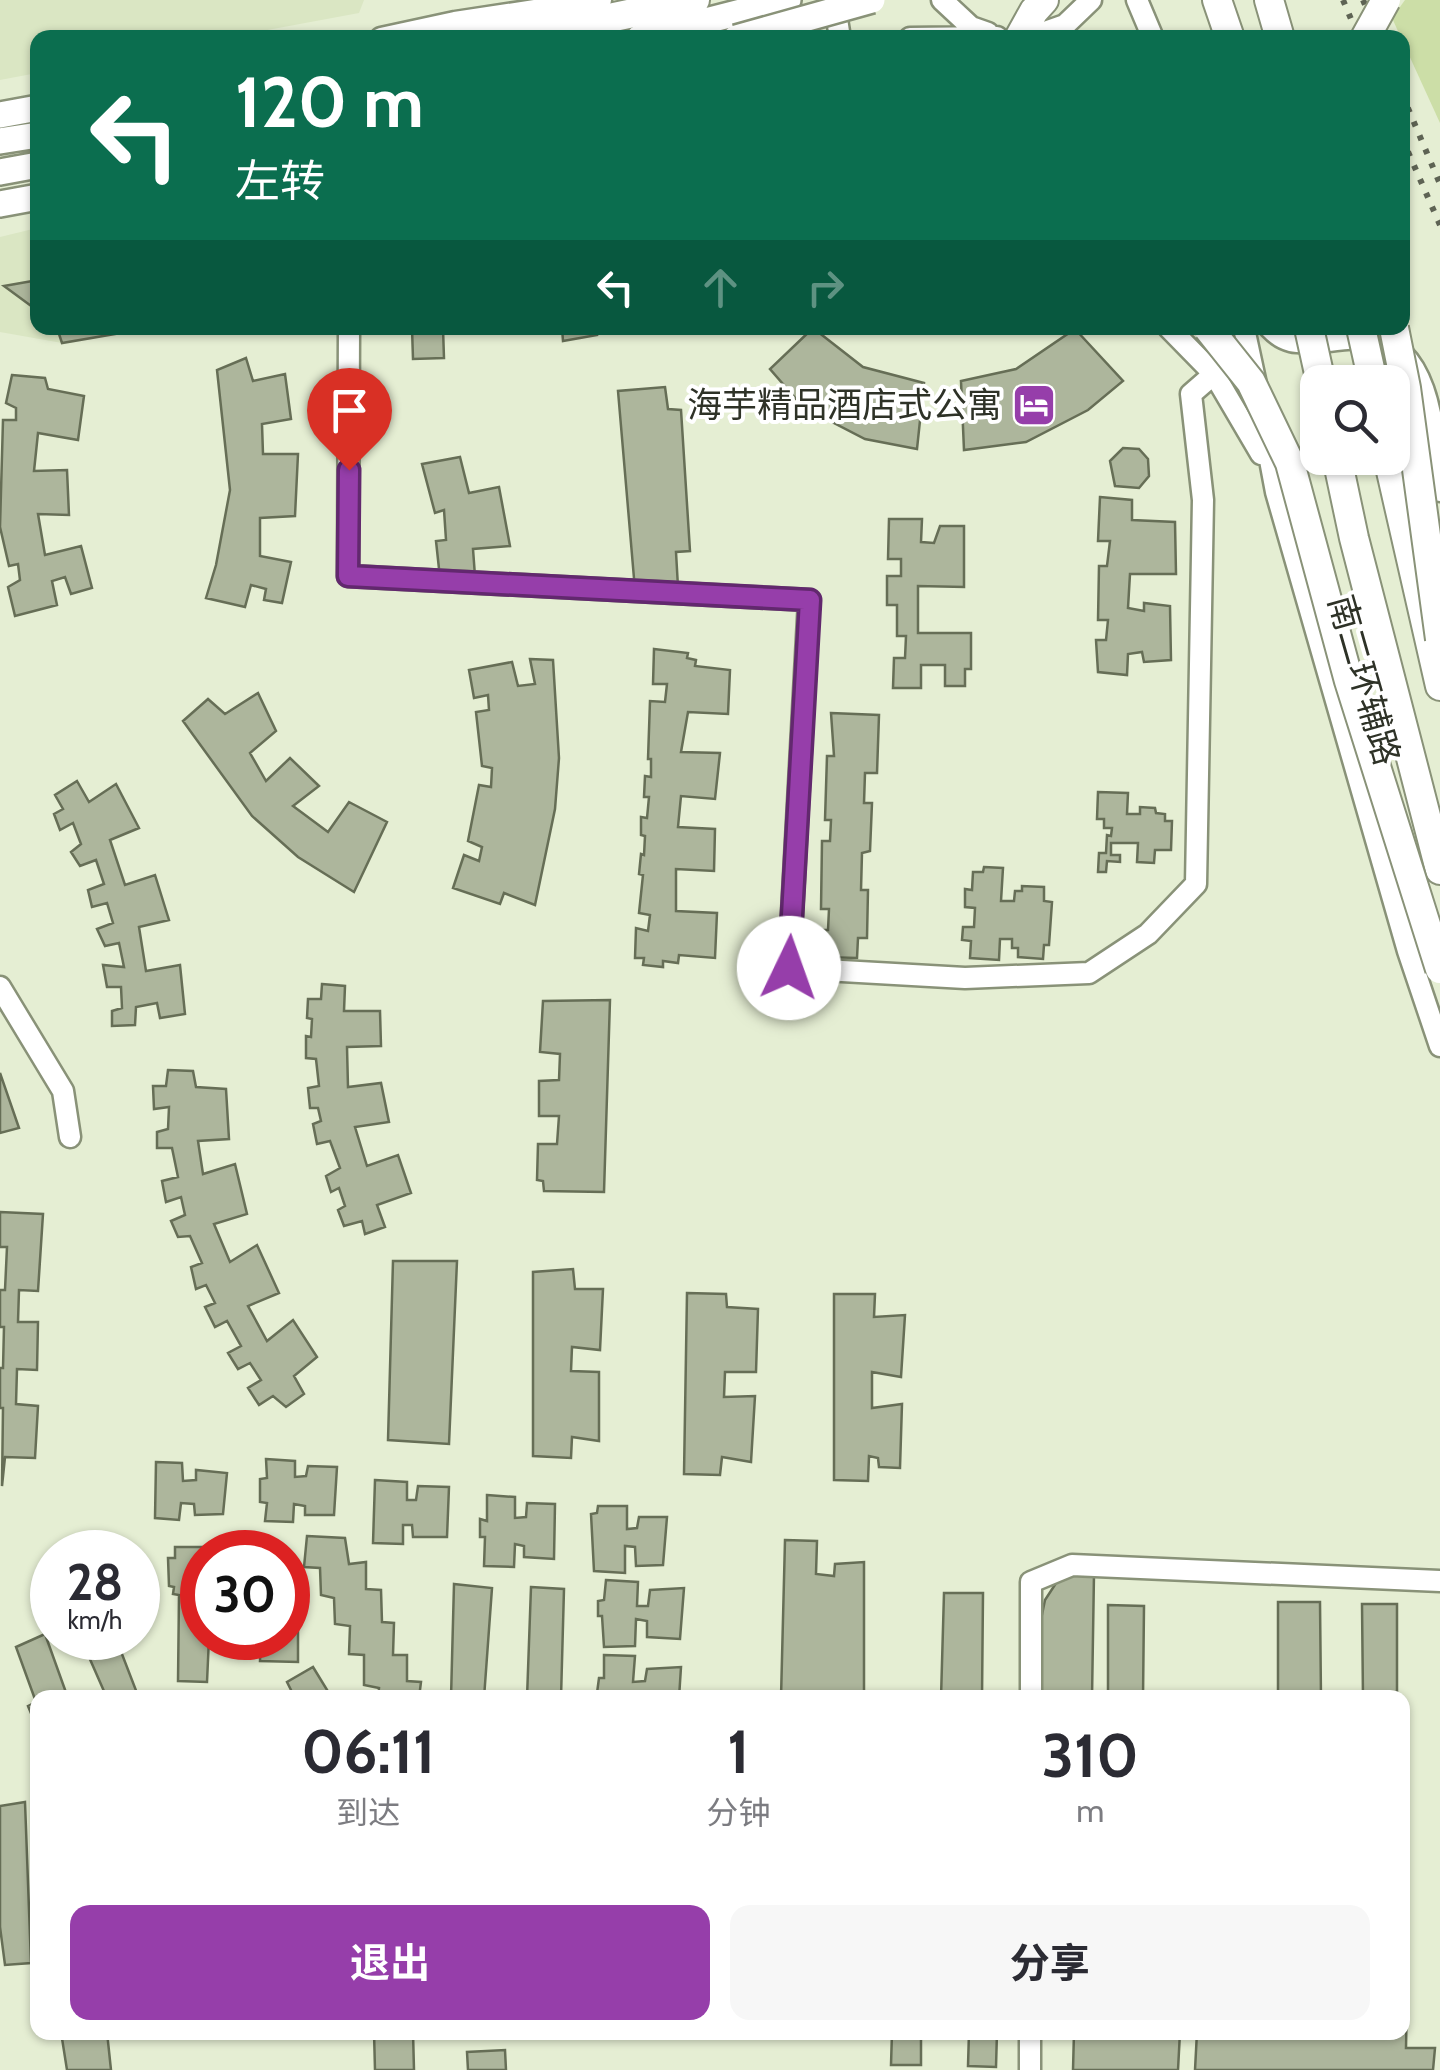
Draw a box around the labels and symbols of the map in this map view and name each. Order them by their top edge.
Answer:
pin [307,368,392,471]
hotel icon: 海芋精品酒店式公寓 [1011,382,1057,428]
place label: 海芋精品酒店式公寓 [687,383,1002,426]
street label: 南二环辅路 [1320,590,1409,770]
position arrow [737,916,841,1020]
speed limit sign: 30 [180,1530,310,1660]

